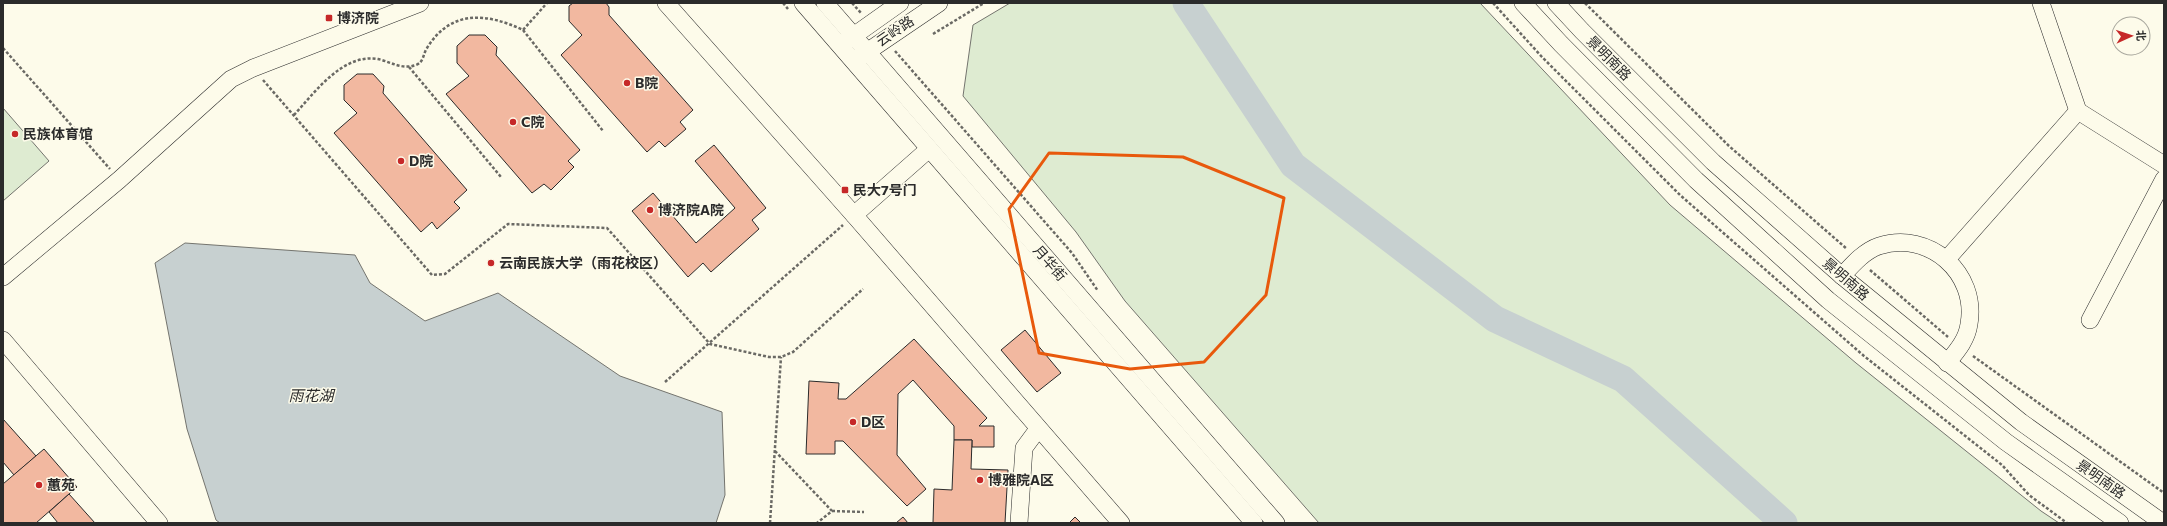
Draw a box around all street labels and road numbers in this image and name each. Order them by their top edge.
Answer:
street label: 云岭路 [873,12,917,49]
street label: 景明南路 [1584,32,1635,83]
street label: 月华街 [1030,241,1071,284]
street label: 景明南路 [1820,254,1873,303]
street label: 景明南路 [2073,456,2129,502]

